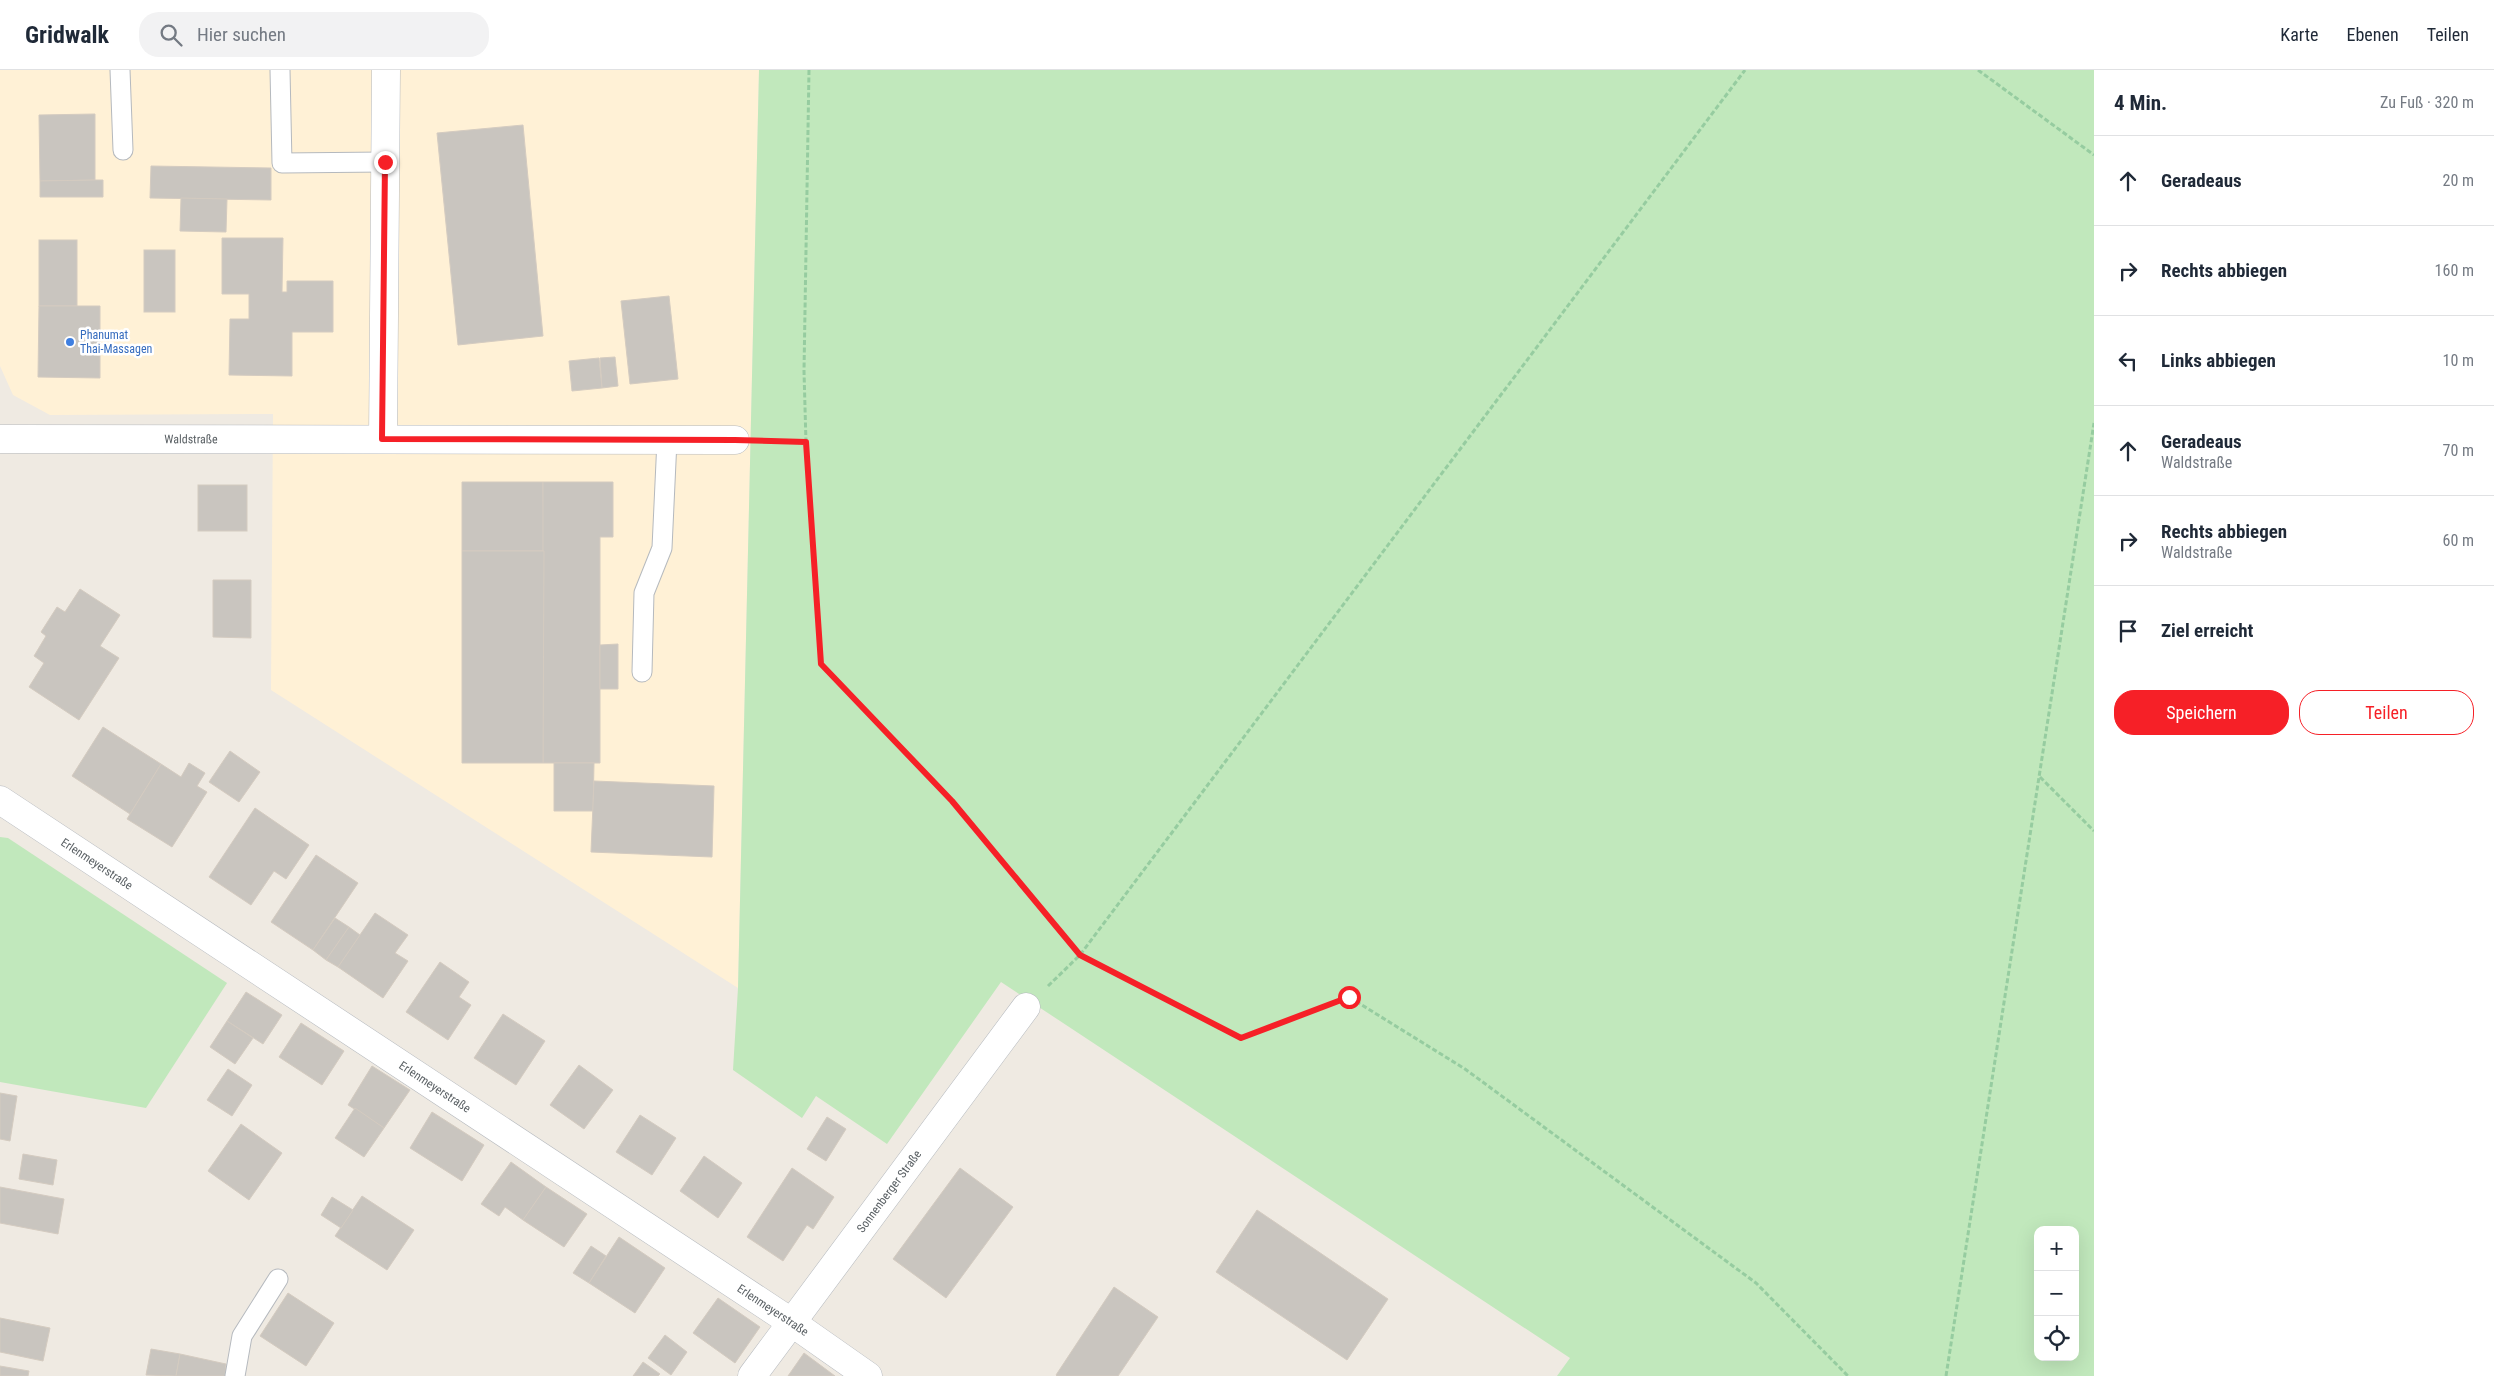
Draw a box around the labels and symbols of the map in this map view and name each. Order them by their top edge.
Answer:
route end [374,151,397,174]
place label: Phanumat Thai-Massagen [80,328,153,356]
marker: Phanumat Thai-Massagen [64,336,76,348]
street label: Waldstraße [164,432,218,446]
street label: Erlenmeyerstraße [58,835,136,893]
route start [1338,986,1361,1009]
street label: Erlenmeyerstraße [396,1058,474,1116]
street label: Sonnenberger Straße [854,1147,925,1235]
street label: Erlenmeyerstraße [734,1281,811,1339]

